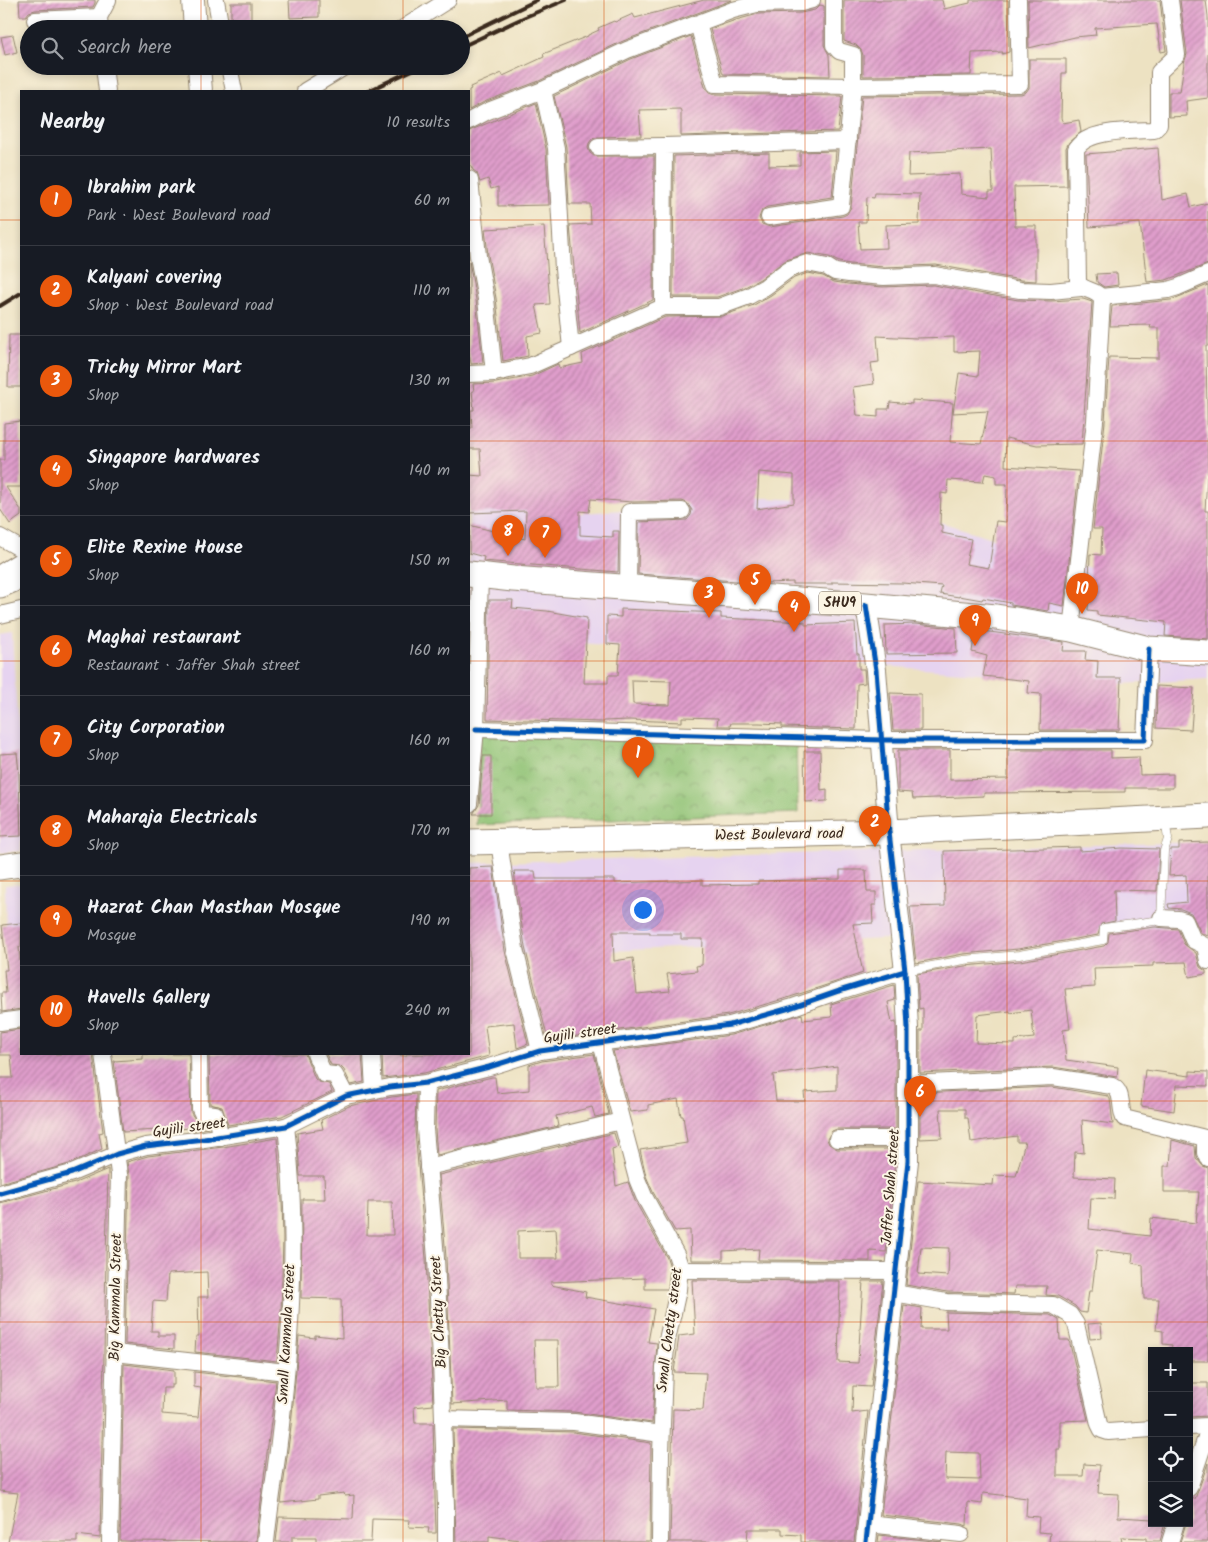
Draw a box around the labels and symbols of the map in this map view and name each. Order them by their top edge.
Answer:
pin: 8 [492,515,524,556]
pin: 7 [529,517,561,558]
pin: 5 [739,564,771,605]
pin: 10 [1066,573,1098,614]
pin: 3 [693,577,725,618]
pin: 4 [778,591,810,632]
road number: SHU9 [819,592,861,614]
pin: 9 [959,605,991,646]
pin: 1 [622,737,654,778]
pin: 2 [859,806,891,847]
street label: West Boulevard road [714,822,844,848]
your location [630,897,656,923]
street label: Gujili street [542,1017,618,1051]
pin: 6 [904,1076,936,1117]
street label: Gujili street [151,1111,227,1145]
street label: Jaffer Shah street [875,1128,907,1246]
street label: Big Kammala Street [103,1233,129,1361]
street label: Big Chetty Street [424,1255,454,1369]
street label: Small Kammala street [271,1263,303,1405]
street label: Small Chetty street [650,1266,690,1394]

